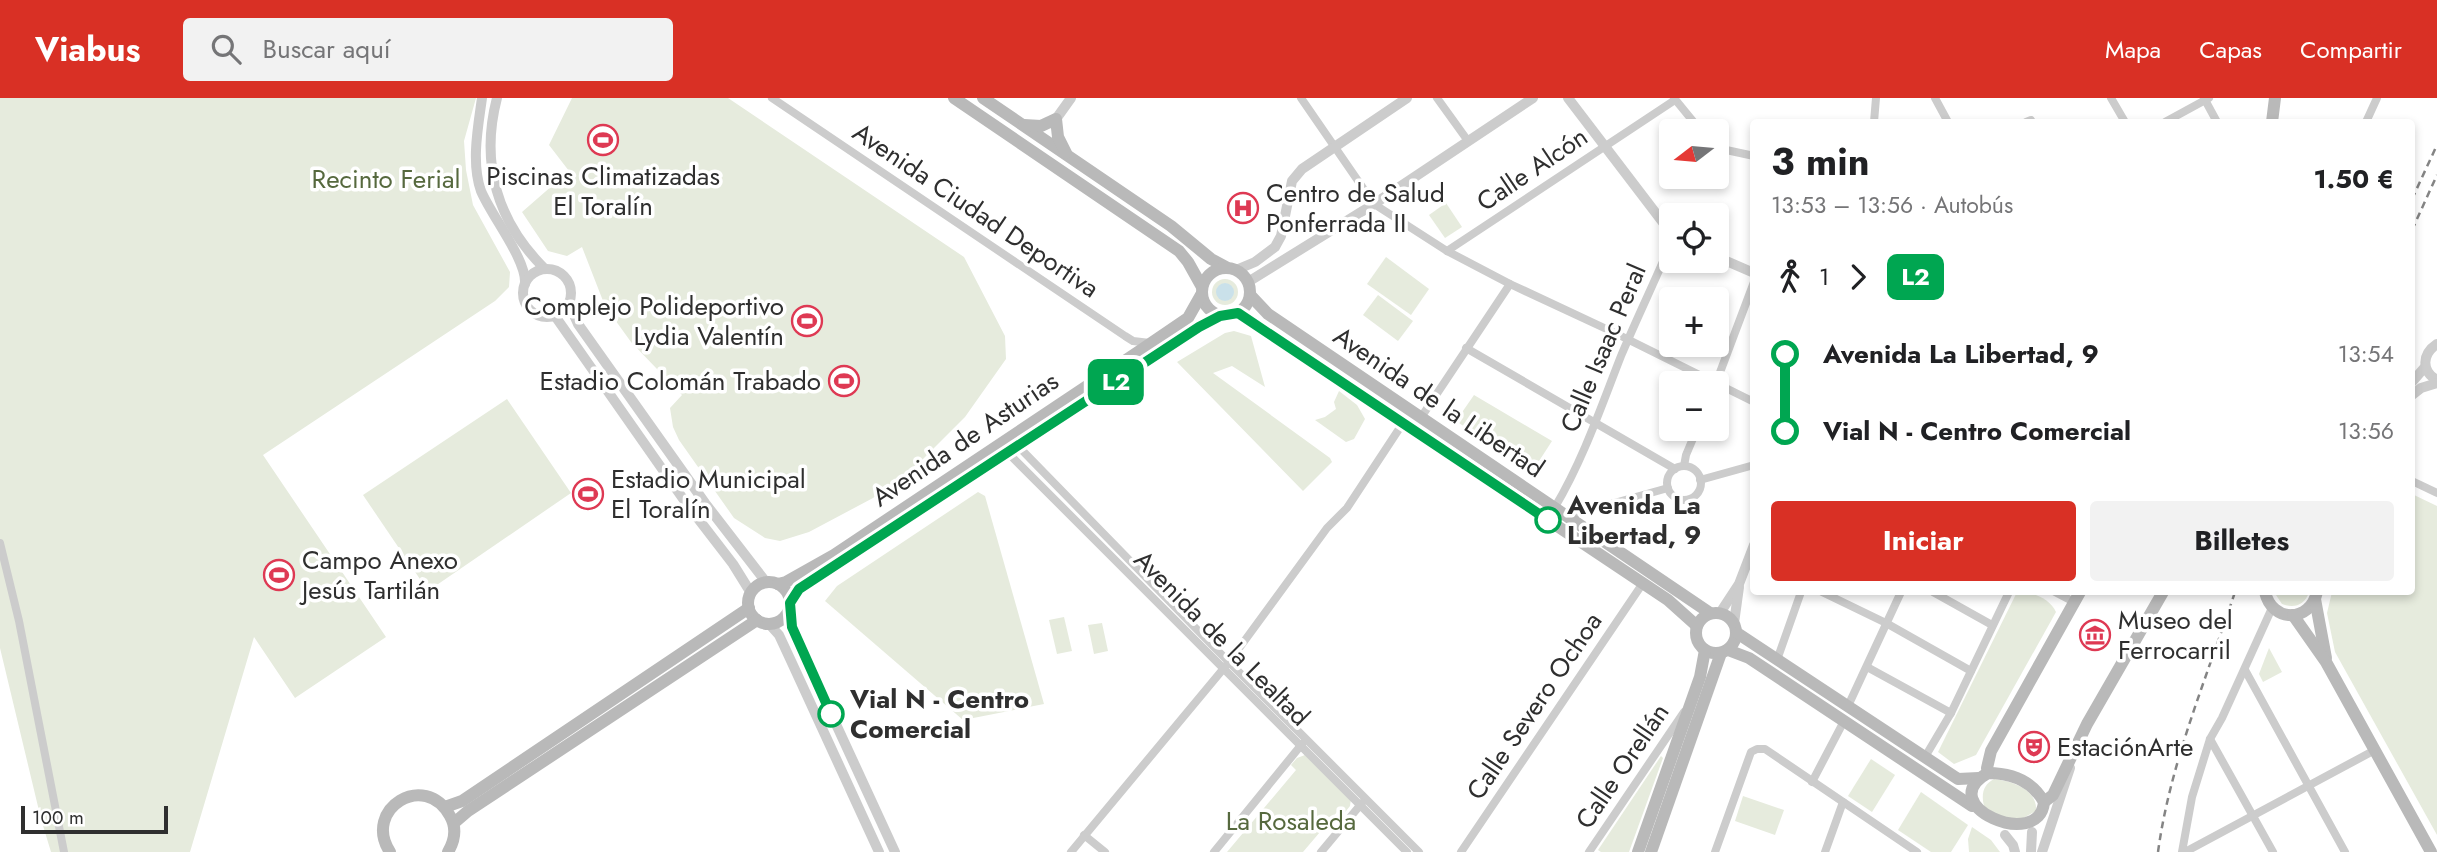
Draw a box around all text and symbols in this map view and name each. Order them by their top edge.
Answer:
search box [183,18,673,81]
text: Viabus [35,26,141,73]
icon: search [207,30,245,68]
text: Buscar aquí [263,30,391,68]
text: Mapa [2105,32,2161,67]
text: Capas [2199,32,2262,67]
text: Compartir [2300,32,2402,67]
street label: Avenida Ciudad Deportiva [845,113,1107,307]
street label: Calle Alcón [1469,118,1595,220]
north arrow [1659,119,1729,189]
map controls [1659,119,1729,441]
sports icon: Piscinas Climatizadas El Toralín [586,123,620,157]
text: 3 min [1771,134,1870,189]
place label: Piscinas Climatizadas El Toralín [486,157,720,225]
park label: Recinto Ferial [312,160,460,198]
text: 1.50 € [2314,160,2394,198]
place label: Centro de Salud Ponferrada II [1266,174,1445,242]
text: 13:53 – 13:56 · Autobús [1771,188,2013,222]
hospital icon: Centro de Salud Ponferrada II [1226,191,1260,225]
button: locate [1659,203,1729,273]
street label: Calle Isaac Peral [1550,258,1656,438]
icon: walk [1771,258,1809,296]
icon: forward [1839,258,1877,296]
text: L2 [1901,259,1930,294]
text: 1 [1819,260,1829,294]
place label: Complejo Polideportivo Lydia Valentín [524,287,784,355]
button: + [1659,287,1729,357]
sports icon: Complejo Polideportivo Lydia Valentín [790,304,824,338]
street label: Avenida de la Libertad [1326,317,1552,487]
text: Avenida La Libertad, 9 [1823,335,2099,373]
text: 13:54 [2338,337,2394,371]
line badge: L2 [1084,359,1148,405]
place label: Estadio Colomán Trabado [540,362,821,400]
street label: Avenida de Asturias [864,362,1066,516]
sports icon: Estadio Colomán Trabado [827,364,861,398]
text: L2 [1102,364,1130,399]
button: − [1659,371,1729,441]
text: Vial N - Centro Comercial [1823,412,2131,450]
text: 13:56 [2338,414,2394,448]
place label: Estadio Municipal El Toralín [611,460,806,528]
sports icon: Estadio Municipal El Toralín [571,477,605,511]
place label: Avenida La Libertad, 9 [1566,486,1701,554]
button: Iniciar [1771,501,2076,581]
button: Billetes [2090,501,2394,581]
marker: Avenida La Libertad, 9 [1535,507,1561,533]
place label: Campo Anexo Jesús Tartilán [299,541,458,609]
street label: Avenida de la Lealtad [1125,541,1319,735]
sports icon: Campo Anexo Jesús Tartilán [262,558,296,592]
place label: Museo del Ferrocarril [2118,601,2233,669]
street label: Calle Severo Ochoa [1457,605,1611,807]
museum icon: Museo del Ferrocarril [2078,618,2112,652]
place label: Vial N - Centro Comercial [849,680,1029,748]
street label: Calle Orellán [1566,696,1678,836]
marker: Vial N - Centro Comercial [818,701,844,727]
place label: EstaciónArte [2057,728,2193,766]
theatre icon: EstaciónArte [2017,730,2051,764]
park label: La Rosaleda [1226,802,1356,840]
scale bar [21,803,168,835]
text: 100 m [32,804,84,831]

